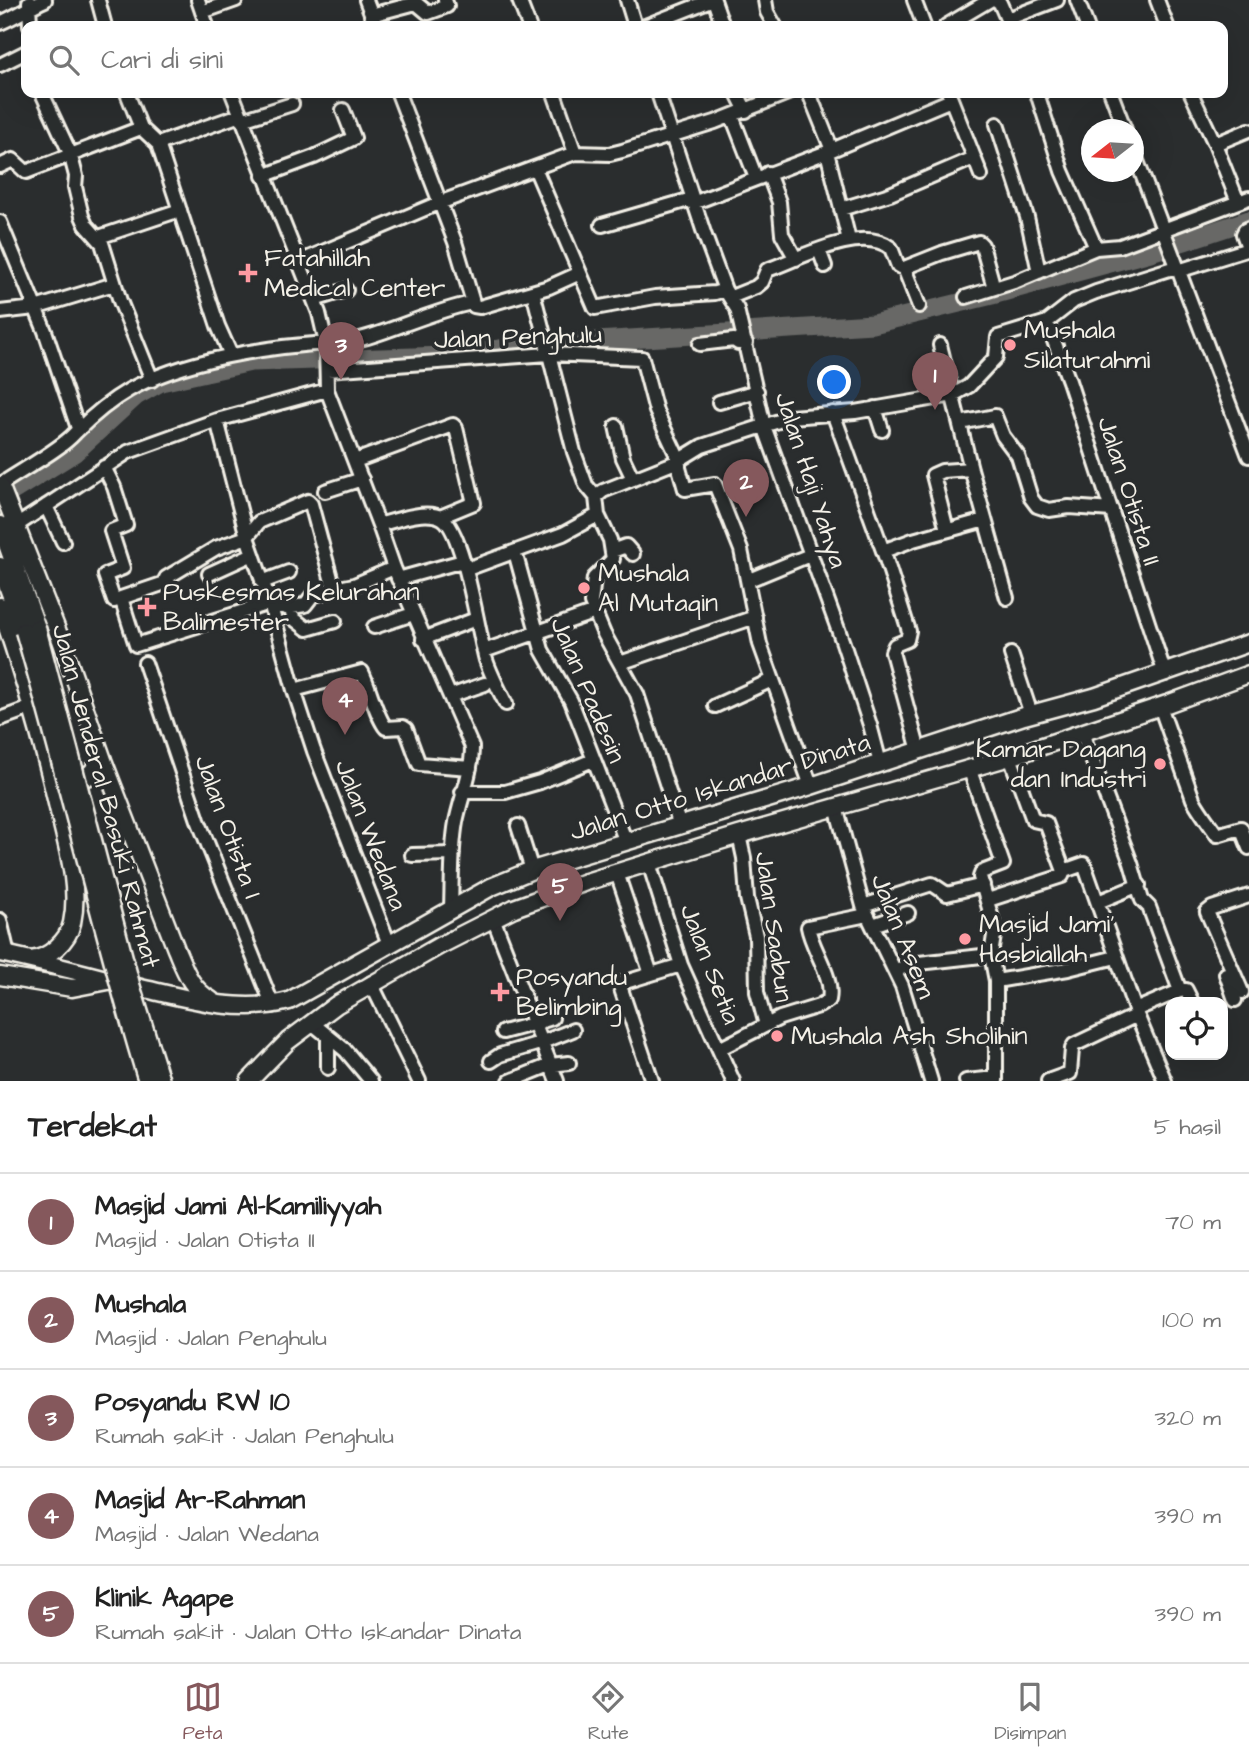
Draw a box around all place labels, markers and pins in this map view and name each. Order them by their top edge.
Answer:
place label: Fatahillah Medical Center [264,240,445,306]
marker: Fatahillah Medical Center [238,263,258,283]
place label: Mushala Silaturahmi [1024,312,1150,378]
pin: 3 [318,322,364,380]
marker: Mushala Silaturahmi [1002,337,1018,353]
pin: 1 [912,352,958,410]
pin: 2 [723,459,769,517]
place label: Mushala Al Mutaqin [598,555,718,621]
place label: Puskesmas Kelurahan Balimester [163,574,420,640]
marker: Mushala Al Mutaqin [576,580,592,596]
marker: Puskesmas Kelurahan Balimester [137,597,157,617]
pin: 4 [322,677,368,735]
place label: Kamar Dagang dan Industri [976,731,1146,797]
marker: Kamar Dagang dan Industri [1152,756,1168,772]
pin: 5 [537,863,583,921]
place label: Masjid Jami' Hasbiallah [979,906,1114,972]
marker: Masjid Jami' Hasbiallah [957,931,973,947]
place label: Posyandu Belimbing [516,959,627,1027]
marker: Posyandu Belimbing [490,982,510,1002]
place label: Mushala Ash Sholihin [791,1018,1028,1054]
marker: Mushala Ash Sholihin [769,1028,785,1044]

